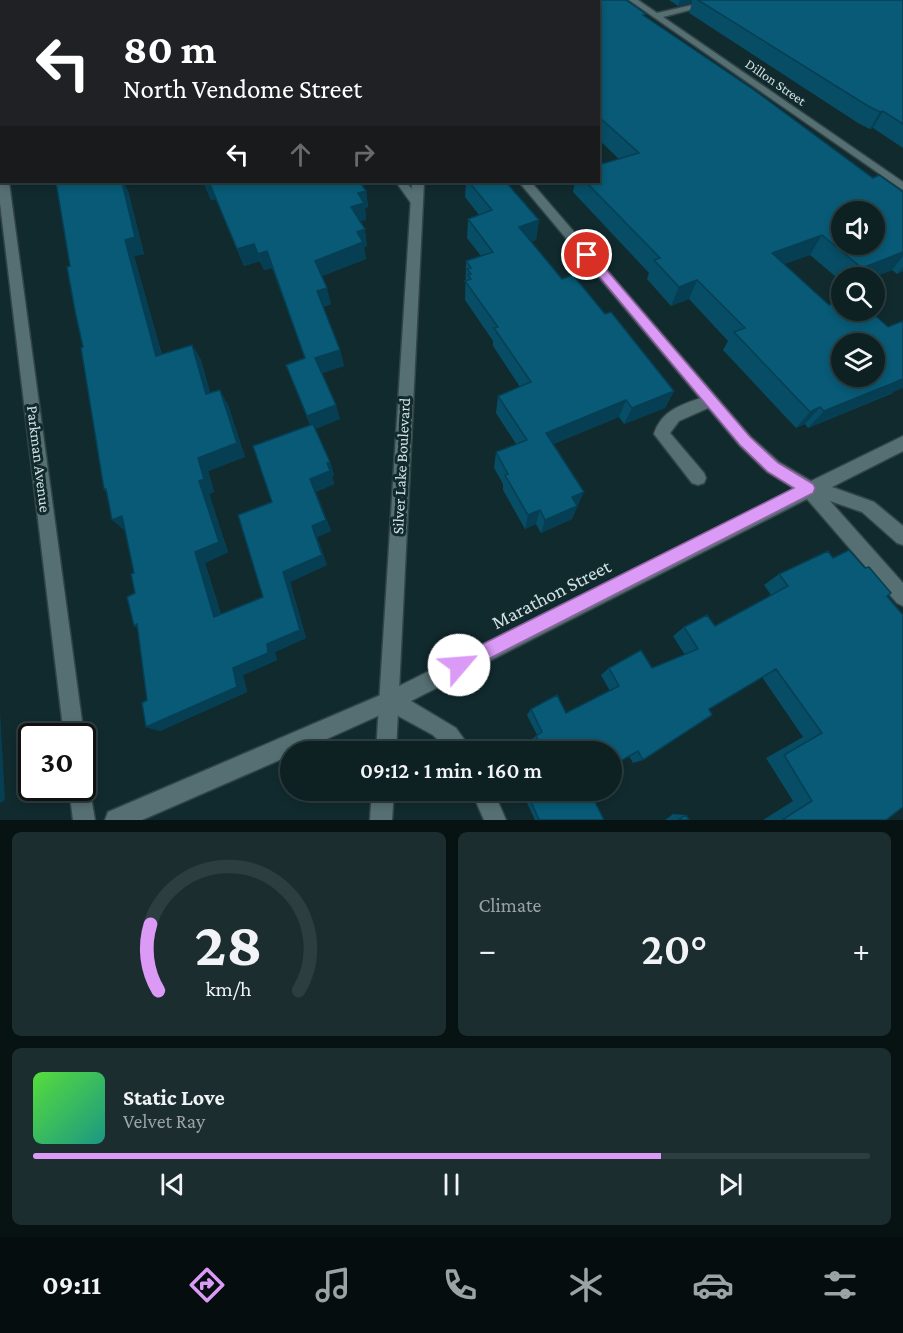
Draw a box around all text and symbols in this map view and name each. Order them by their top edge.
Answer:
icon: left [24,24,102,102]
text: 80 m [123,25,217,72]
street label: Dillon Street [743,55,810,109]
text: North Vendome Street [123,74,362,104]
icon: left [221,138,254,171]
icon: ahead [284,138,317,171]
icon: right [347,138,380,171]
map controls [831,201,885,387]
button: sound [831,201,885,255]
pin [561,229,612,280]
icon: arrive [570,238,603,271]
button: search [831,267,885,321]
button: layers [831,333,885,387]
street label: Silver Lake Boulevard [389,397,413,535]
street label: Parkman Avenue [24,405,54,513]
street label: Marathon Street [488,554,614,633]
position arrow [427,633,491,697]
speed limit sign: 30 [18,723,96,801]
text: 09:12 · 1 min · 160 m [360,758,542,783]
text: Climate [479,894,541,916]
text: 28 [195,909,263,978]
text: 20° [641,924,707,974]
text: − [479,931,496,968]
text: + [853,931,870,968]
text: km/h [206,977,252,1001]
text: Static Love [123,1085,225,1110]
text: Velvet Ray [123,1110,205,1132]
icon: previous [156,1168,189,1201]
icon: pause [435,1168,468,1201]
icon: next [714,1168,747,1201]
icon: directions [186,1264,228,1306]
icon: music [312,1264,354,1306]
icon: phone [439,1264,481,1306]
icon: climate [565,1264,607,1306]
icon: car [692,1264,734,1306]
icon: filters [819,1264,861,1306]
text: 09:11 [42,1270,101,1300]

